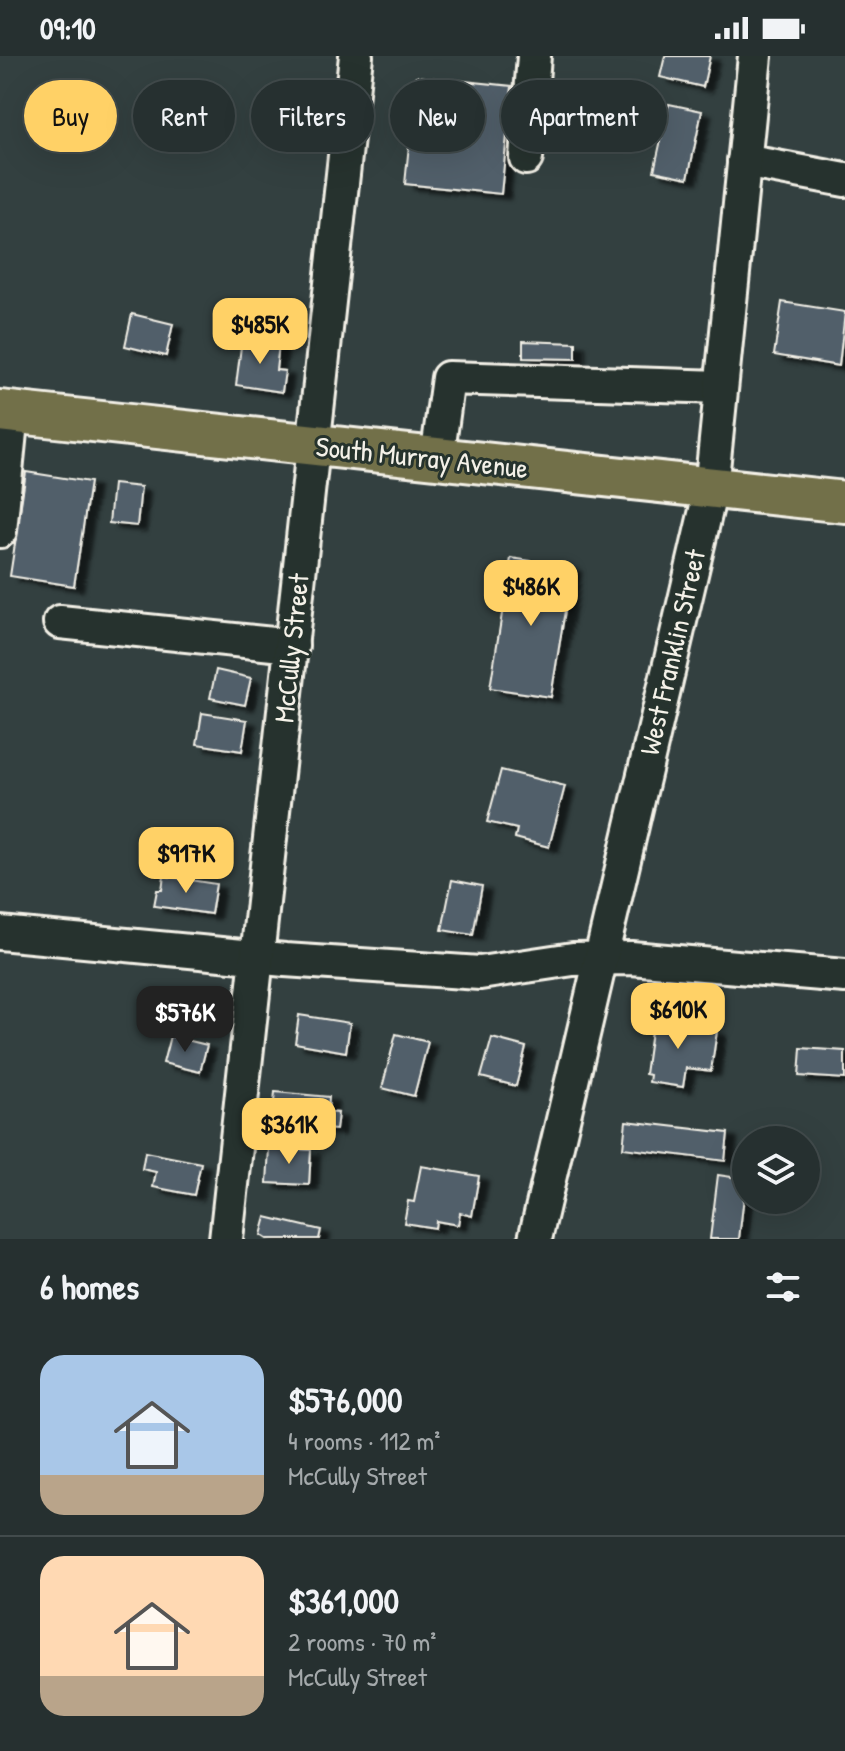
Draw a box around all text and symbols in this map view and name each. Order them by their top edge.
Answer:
text: 09:10 [40,8,96,48]
chip: Buy [24,80,117,152]
chip: Rent [133,80,235,152]
chip: Filters [251,80,374,152]
chip: New [390,80,485,152]
chip: Apartment [501,80,667,152]
pin: $485K [204,298,316,366]
text: $485K [231,306,289,341]
street label: South Murray Avenue [314,427,530,487]
street label: West Franklin Street [630,545,714,758]
pin: $486K [475,560,587,628]
text: $486K [502,568,560,603]
street label: McCully Street [264,571,318,724]
pin: $917K [130,827,242,895]
text: $917K [157,835,215,870]
pin: $610K [622,983,734,1051]
pin: $576K [129,986,241,1054]
text: $610K [649,991,707,1026]
text: $576K [154,994,216,1029]
pin: $361K [233,1098,345,1166]
text: $361K [260,1106,318,1141]
map controls [732,1126,820,1214]
button: layers [732,1126,820,1214]
text: 6 homes [40,1264,139,1310]
icon: filters [761,1265,805,1309]
text: $576,000 [288,1377,403,1423]
icon: home [104,1387,200,1483]
text: 4 rooms · 112 m² [288,1423,440,1458]
text: McCully Street [288,1458,427,1493]
text: $361,000 [288,1578,399,1624]
icon: home [104,1588,200,1684]
text: 2 rooms · 70 m² [288,1624,436,1659]
text: McCully Street [288,1659,427,1694]

